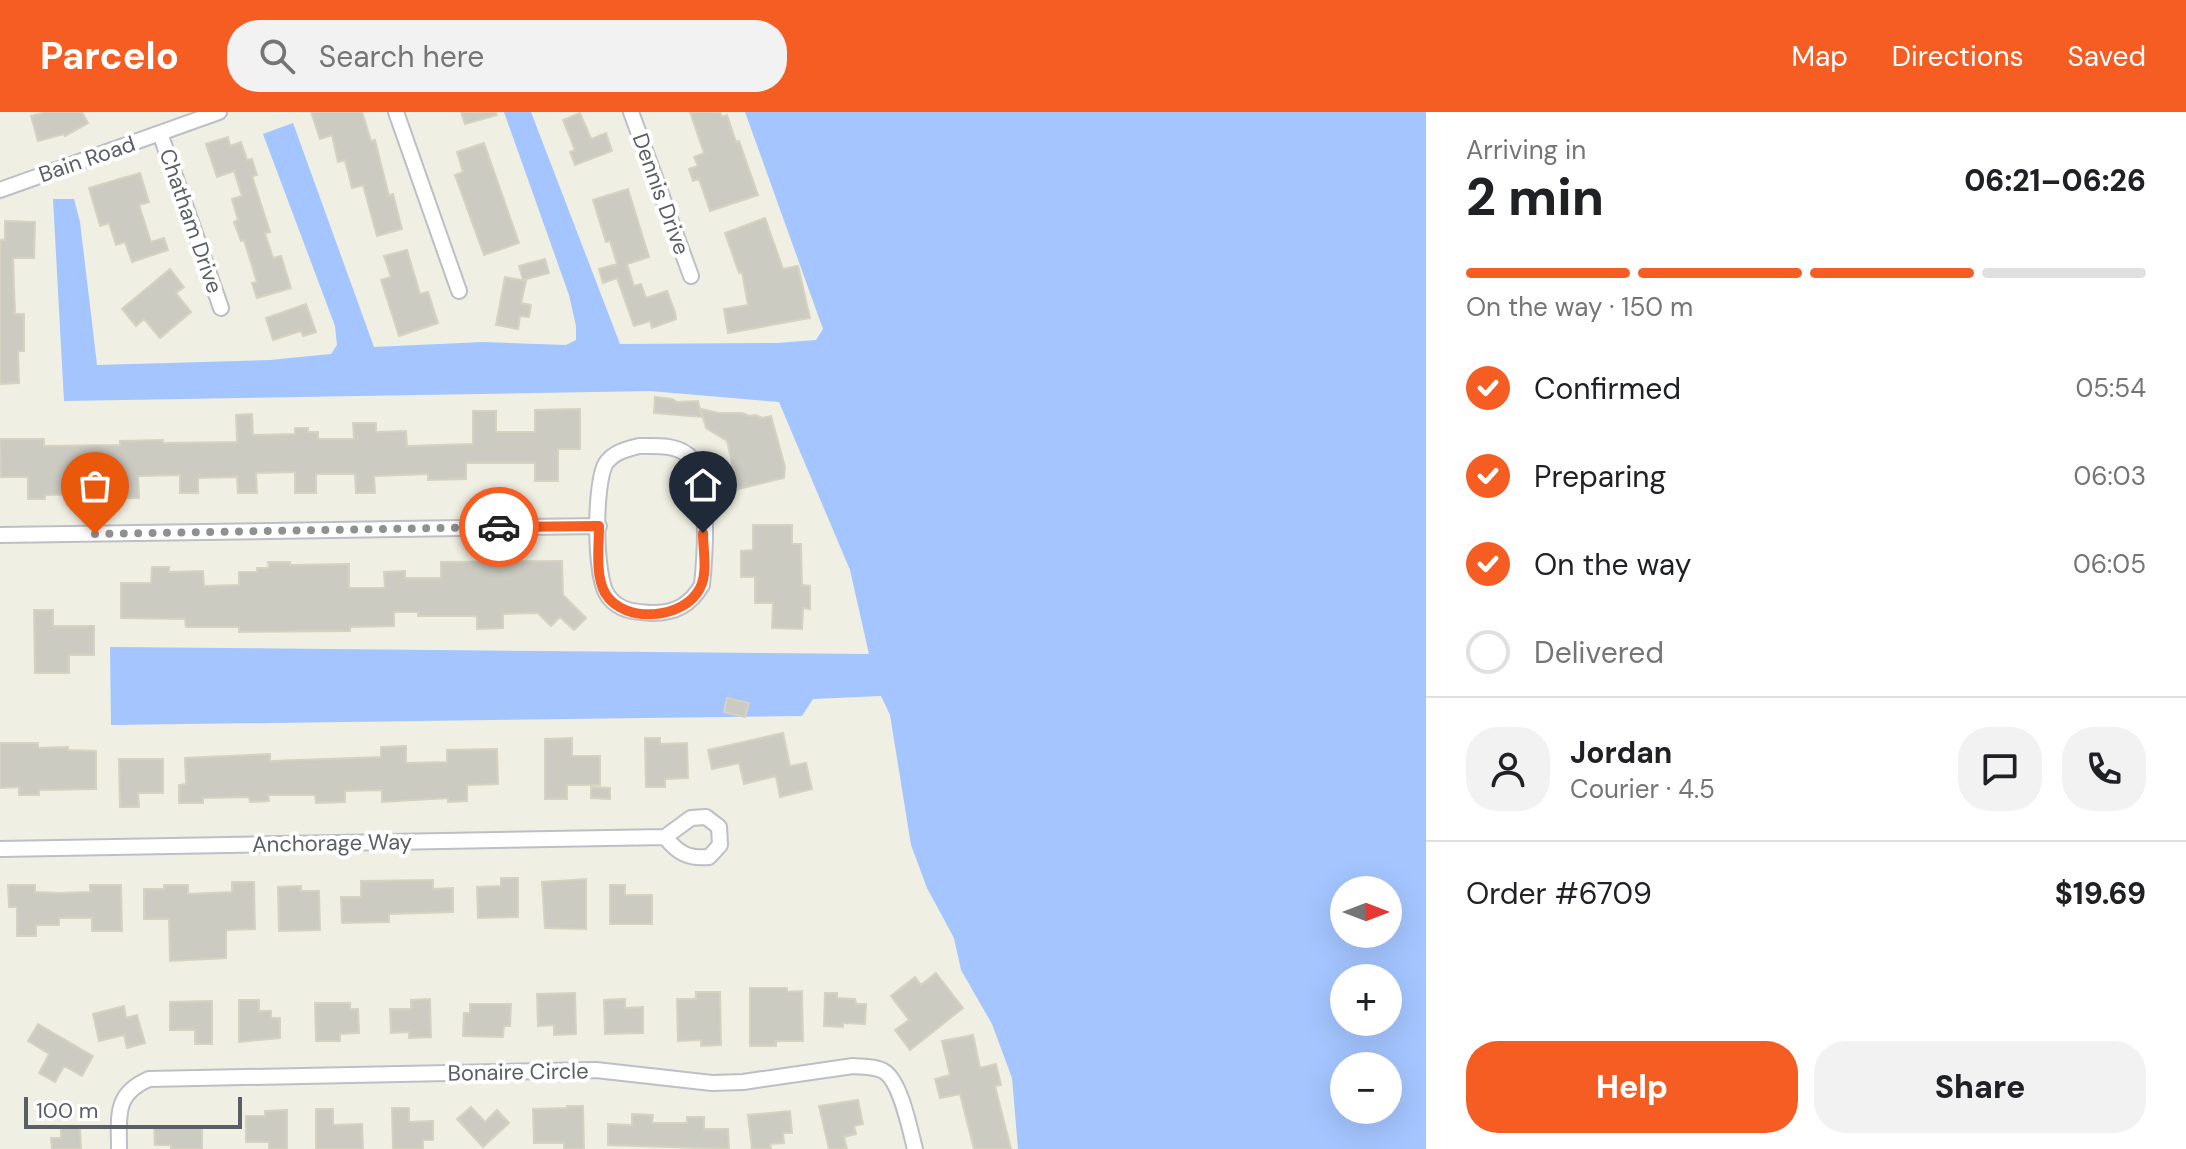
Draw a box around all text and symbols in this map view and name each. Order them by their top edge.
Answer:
search box [227,20,787,92]
text: Parcelo [40,31,179,81]
icon: search [255,34,299,78]
text: Search here [319,37,484,76]
text: Map [1791,38,1848,75]
text: Directions [1892,38,2024,75]
text: Saved [2068,38,2146,75]
street label: Bain Road [35,129,139,189]
street label: Dennis Drive [626,129,696,259]
text: Arriving in [1466,133,1586,167]
street label: Chatham Drive [153,145,229,297]
text: 06:21–06:26 [1964,161,2146,200]
text: 2 min [1466,163,1604,231]
text: On the way · 150 m [1466,290,1693,324]
icon: check [1466,366,1510,410]
text: Confirmed [1534,369,1681,408]
text: 05:54 [2075,371,2146,405]
pin [669,451,737,533]
pin [61,452,129,534]
icon: check [1466,454,1510,498]
text: Preparing [1534,457,1666,496]
text: 06:03 [2073,459,2146,493]
icon: home [681,463,725,507]
icon: bag [73,464,117,508]
courier [459,487,539,567]
icon: car [477,505,521,549]
icon: check [1466,542,1510,586]
text: On the way [1534,545,1691,584]
text: 06:05 [2073,547,2146,581]
text: Delivered [1534,633,1664,672]
button: person [1466,727,1550,811]
button: chat [1958,727,2042,811]
button: phone [2062,727,2146,811]
text: Jordan [1570,733,1672,772]
text: Courier · 4.5 [1570,772,1715,806]
street label: Anchorage Way [252,827,412,859]
text: Order #6709 [1466,874,1652,913]
text: $19.69 [2055,874,2146,913]
north arrow [1330,876,1402,948]
map controls [1330,876,1402,1124]
button: + [1330,964,1402,1036]
button: Help [1466,1041,1798,1133]
button: Share [1814,1041,2146,1133]
button: − [1330,1052,1402,1124]
street label: Bonaire Circle [447,1056,589,1088]
scale bar [24,1093,242,1129]
text: 100 m [36,1096,98,1125]

